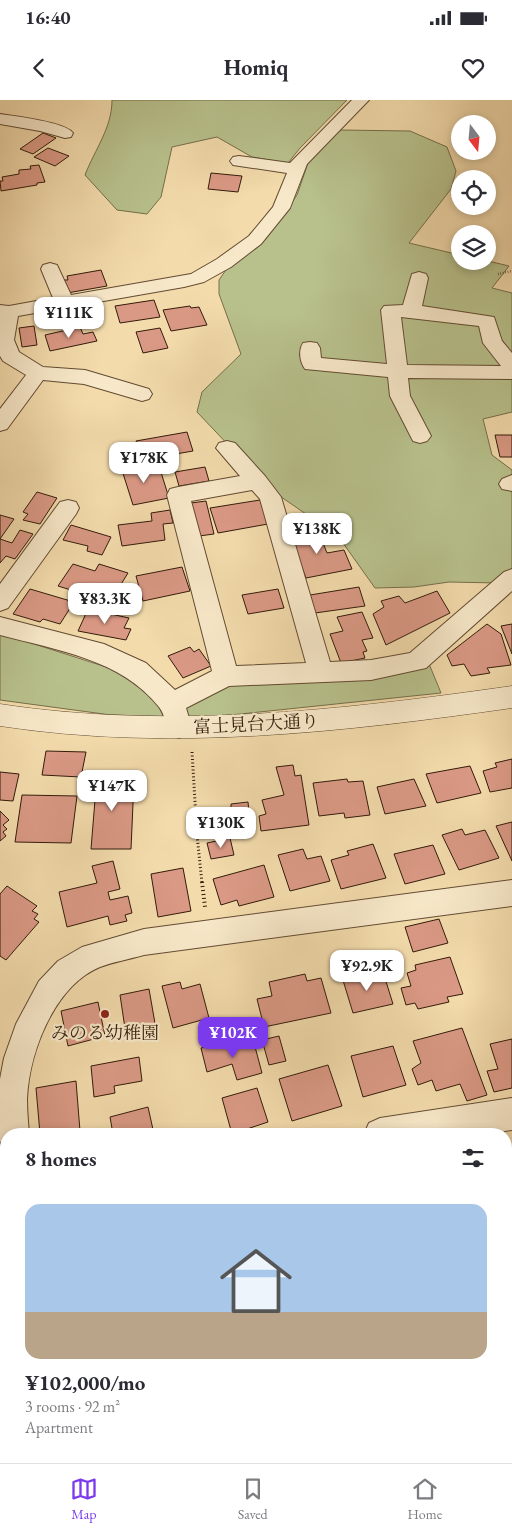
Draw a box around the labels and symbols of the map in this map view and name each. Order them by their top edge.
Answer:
north arrow [451,115,496,160]
pin: ¥111K [34,296,104,339]
pin: ¥178K [109,442,179,484]
pin: ¥138K [282,512,352,555]
pin: ¥83.3K [64,582,146,625]
street label: 富士見台大通り [192,709,319,738]
pin: ¥147K [77,770,147,812]
pin: ¥130K [186,806,256,849]
pin: ¥92.9K [326,950,408,992]
marker: みのる幼稚園 [99,1008,111,1020]
pin: ¥102K [198,1016,268,1059]
place label: みのる幼稚園 [51,1021,159,1044]

